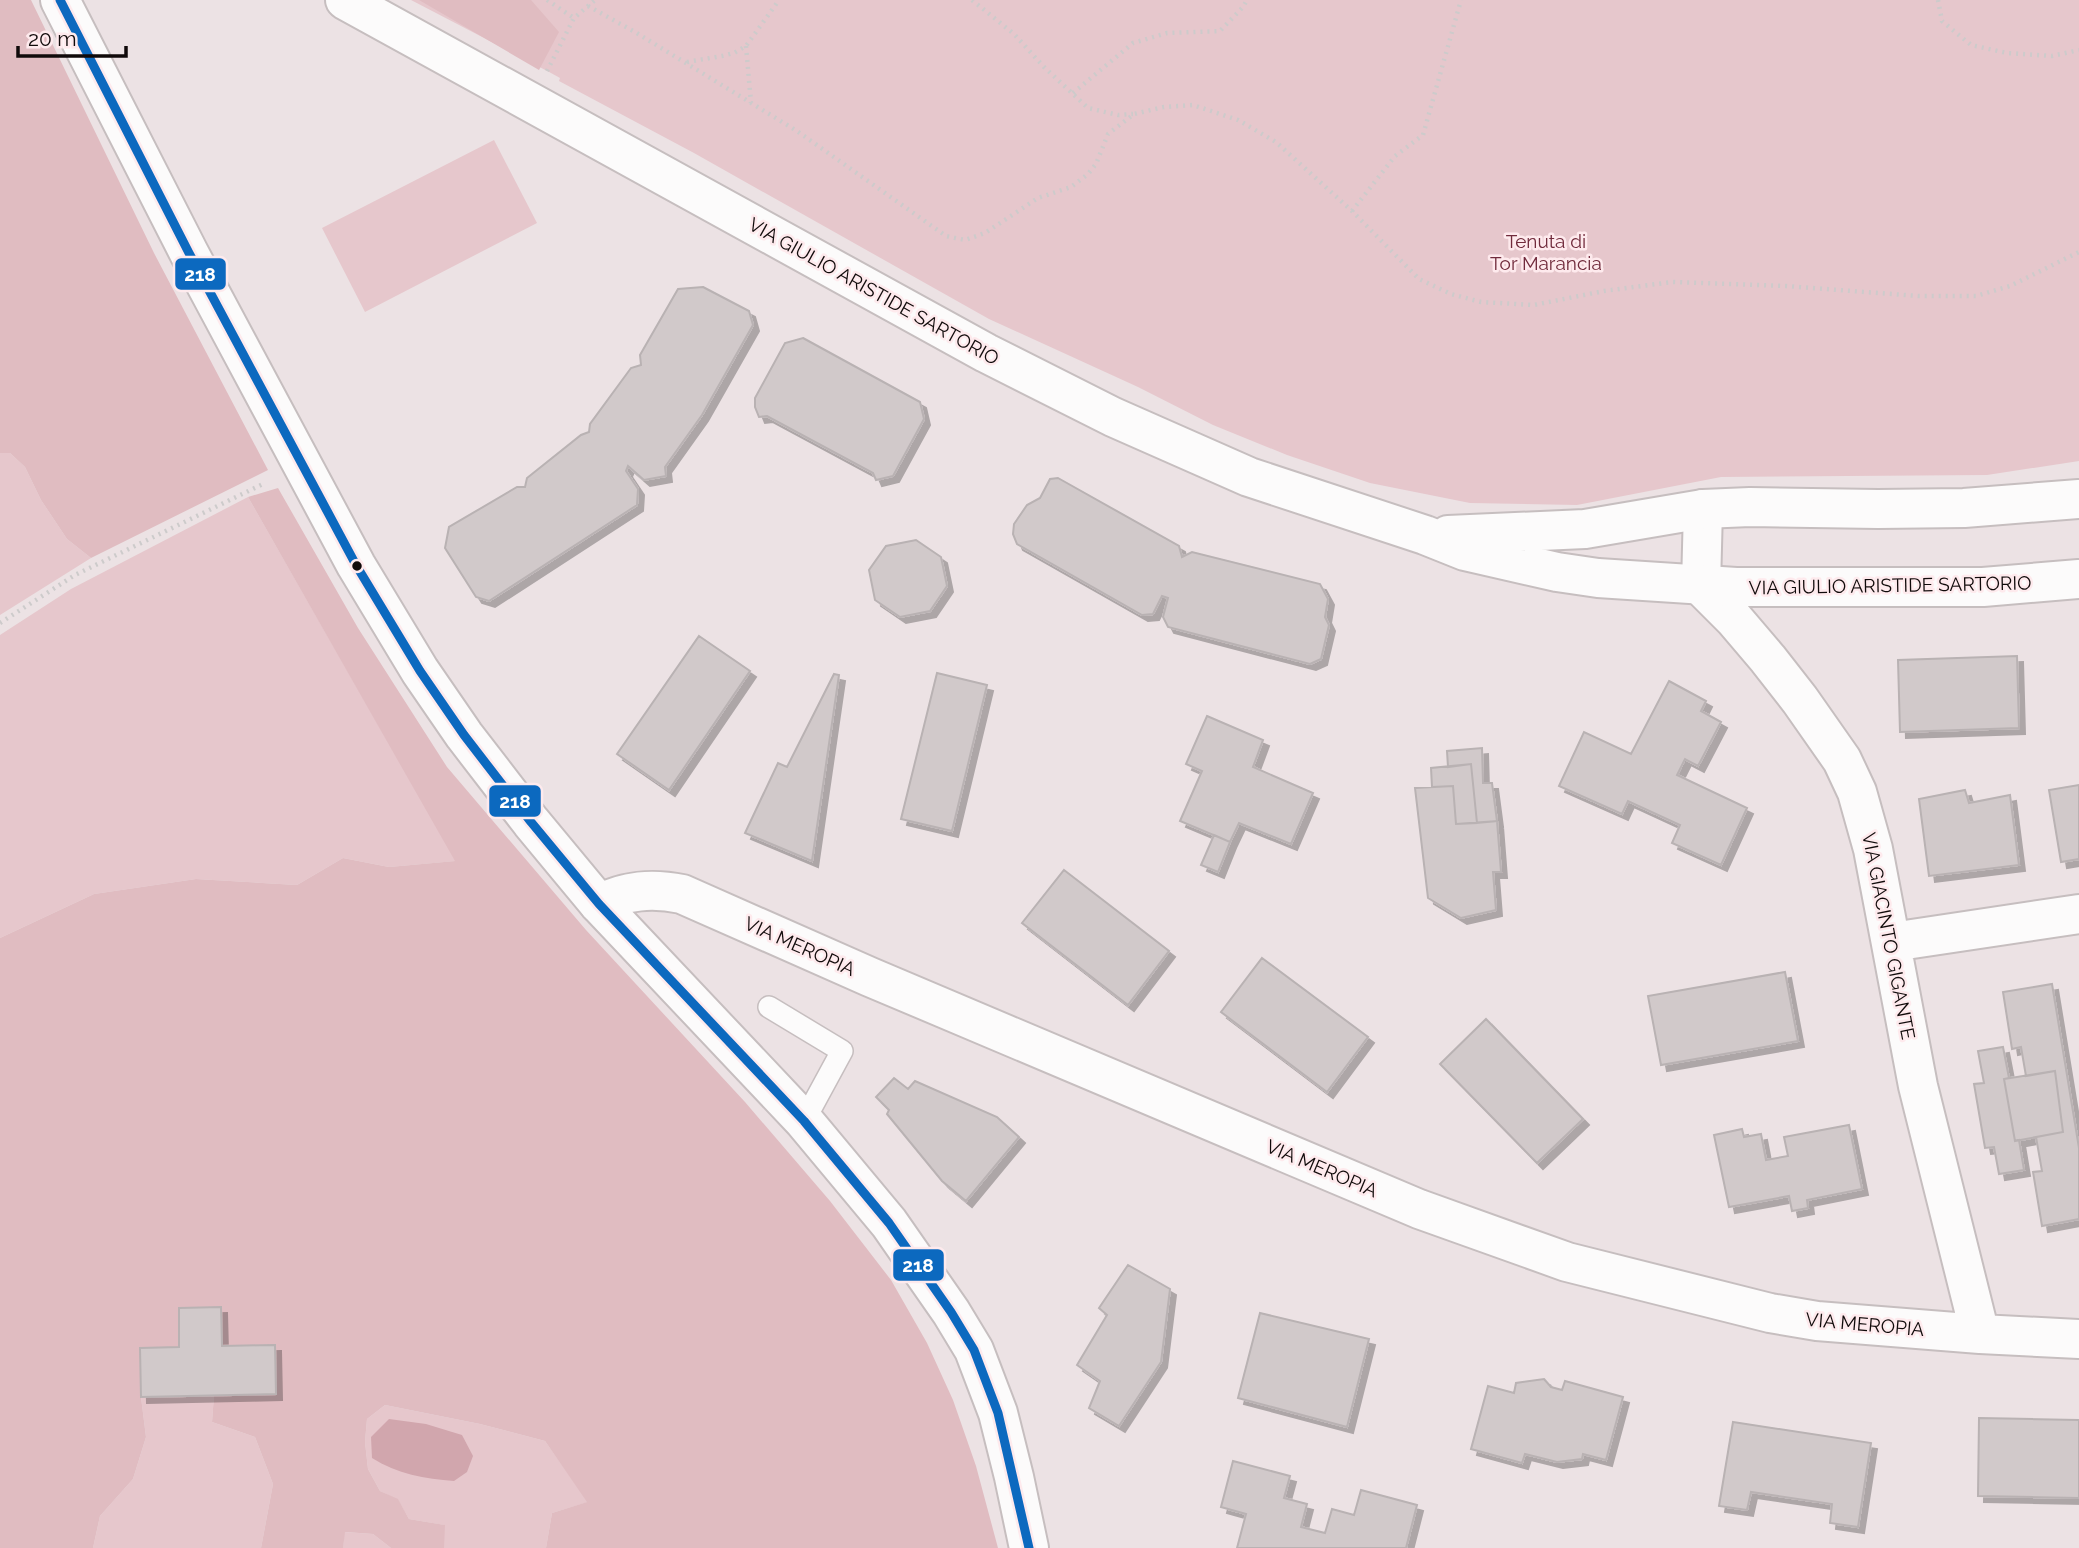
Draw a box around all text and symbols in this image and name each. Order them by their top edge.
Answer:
scale bar [18,14,126,58]
text: 20 m [28,26,76,51]
street label: VIA GIULIO ARISTIDE SARTORIO [745,213,1003,369]
park label: Tenuta di Tor Marancia [1490,230,1602,274]
line badge: 218 [174,257,227,291]
text: 218 [184,263,216,285]
unlabelled marker [350,559,364,573]
street label: VIA GIULIO ARISTIDE SARTORIO [1749,572,2031,598]
line badge: 218 [488,784,542,818]
text: 218 [499,790,531,812]
street label: VIA GIACINTO GIGANTE [1858,831,1920,1041]
street label: VIA MEROPIA [741,912,859,980]
street label: VIA MEROPIA [1263,1135,1381,1201]
line badge: 218 [892,1248,945,1282]
text: 218 [902,1254,934,1276]
street label: VIA MEROPIA [1805,1308,1925,1340]

